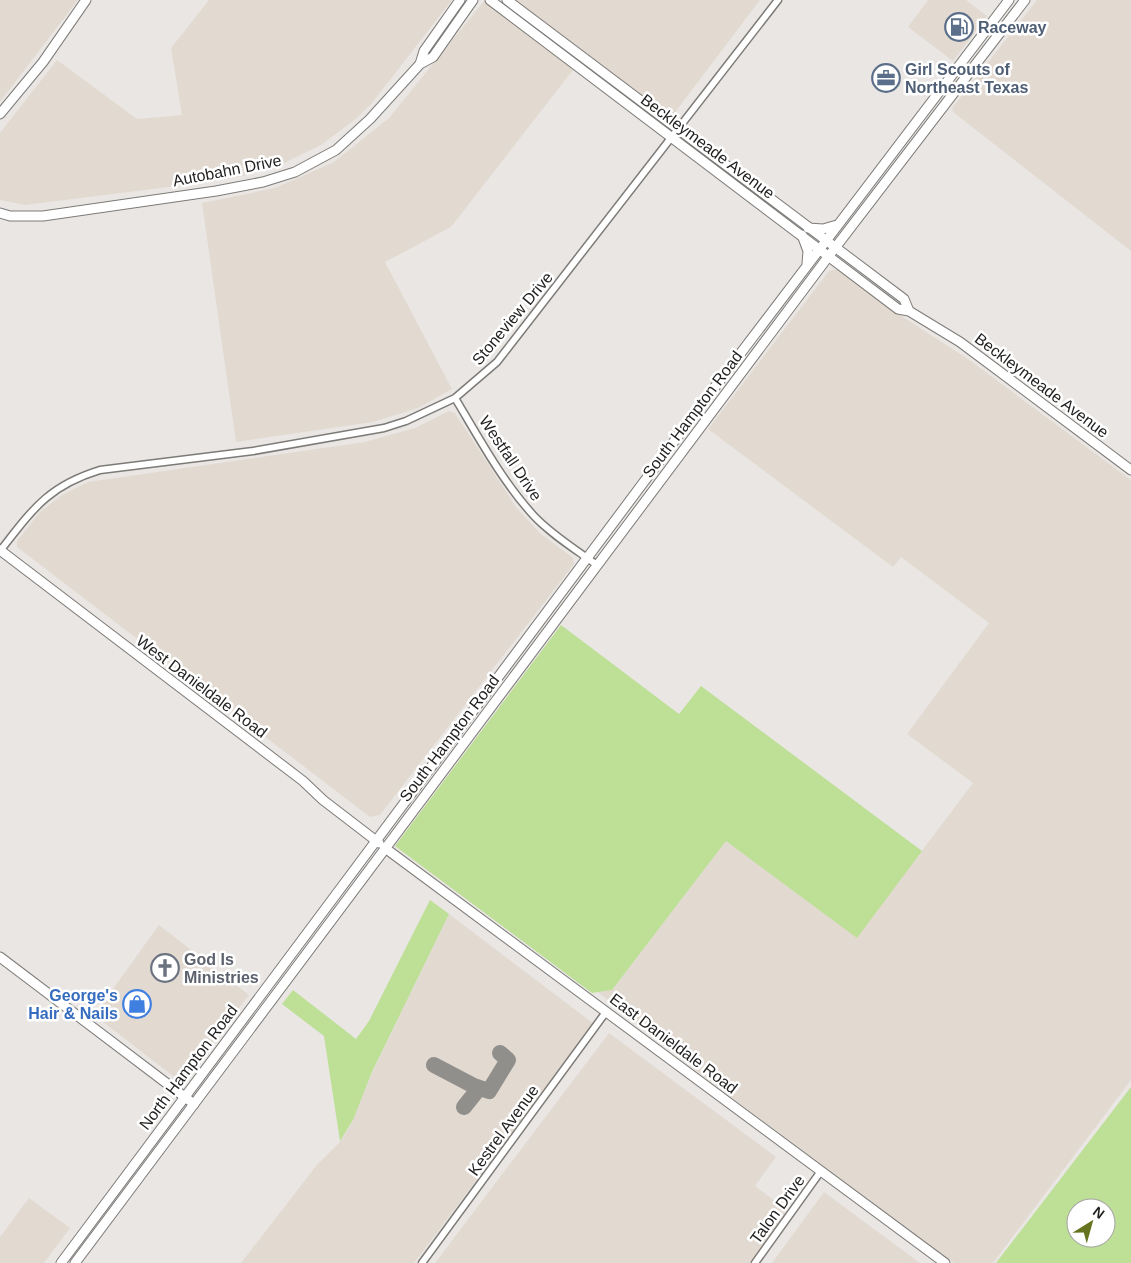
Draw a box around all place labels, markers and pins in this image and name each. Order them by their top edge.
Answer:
fuel station icon: Raceway [944,12,974,42]
place label: Raceway [978,19,1047,36]
place label: Girl Scouts of Northeast Texas [905,61,1028,96]
office icon: Girl Scouts of Northeast Texas [871,63,901,93]
place label: God Is Ministries [184,951,259,986]
church icon: God Is Ministries [150,953,180,983]
place label: George's Hair & Nails [28,987,118,1022]
shop icon: George's Hair & Nails [122,989,152,1019]

